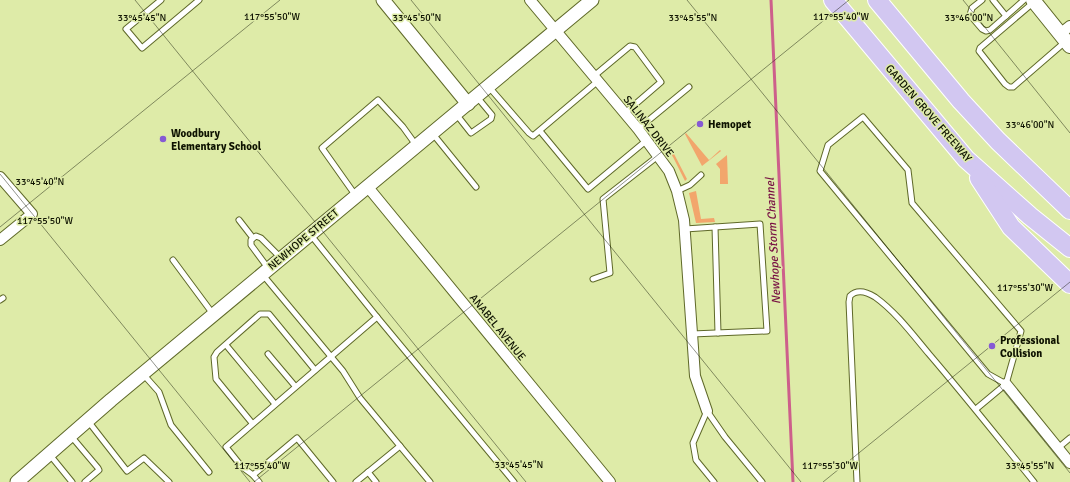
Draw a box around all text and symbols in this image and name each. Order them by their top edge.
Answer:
text: 117°55'50"W [244,11,300,23]
text: 117°55'40"W [813,11,869,23]
text: 33°45'45"N [118,12,166,24]
text: 33°45'50"N [393,12,441,24]
text: 33°45'55"N [669,12,717,24]
text: 33°46'00"N [945,12,993,24]
street label: GARDEN GROVE FREEWAY [883,62,975,165]
street label: SALINAZ DRIVE [621,93,677,159]
place label: Hemopet [708,118,751,131]
marker: Hemopet [695,119,705,129]
text: 33°46'00"N [1006,119,1054,131]
place label: Woodbury Elementary School [171,127,262,153]
marker: Woodbury Elementary School [158,134,168,144]
text: 33°45'40"N [16,176,64,188]
water label: Newhope Storm Channel [763,176,784,305]
street label: NEWHOPE STREET [265,206,342,273]
text: 117°55'50"W [17,215,73,227]
text: 117°55'30"W [997,282,1053,294]
street label: ANABEL AVENUE [467,292,528,363]
place label: Professional Collision [1000,334,1060,360]
marker: Professional Collision [987,341,997,351]
text: 33°45'45"N [495,459,543,471]
text: 117°55'40"W [234,460,290,472]
text: 117°55'30"W [802,460,858,472]
text: 33°45'55"N [1006,460,1054,472]

